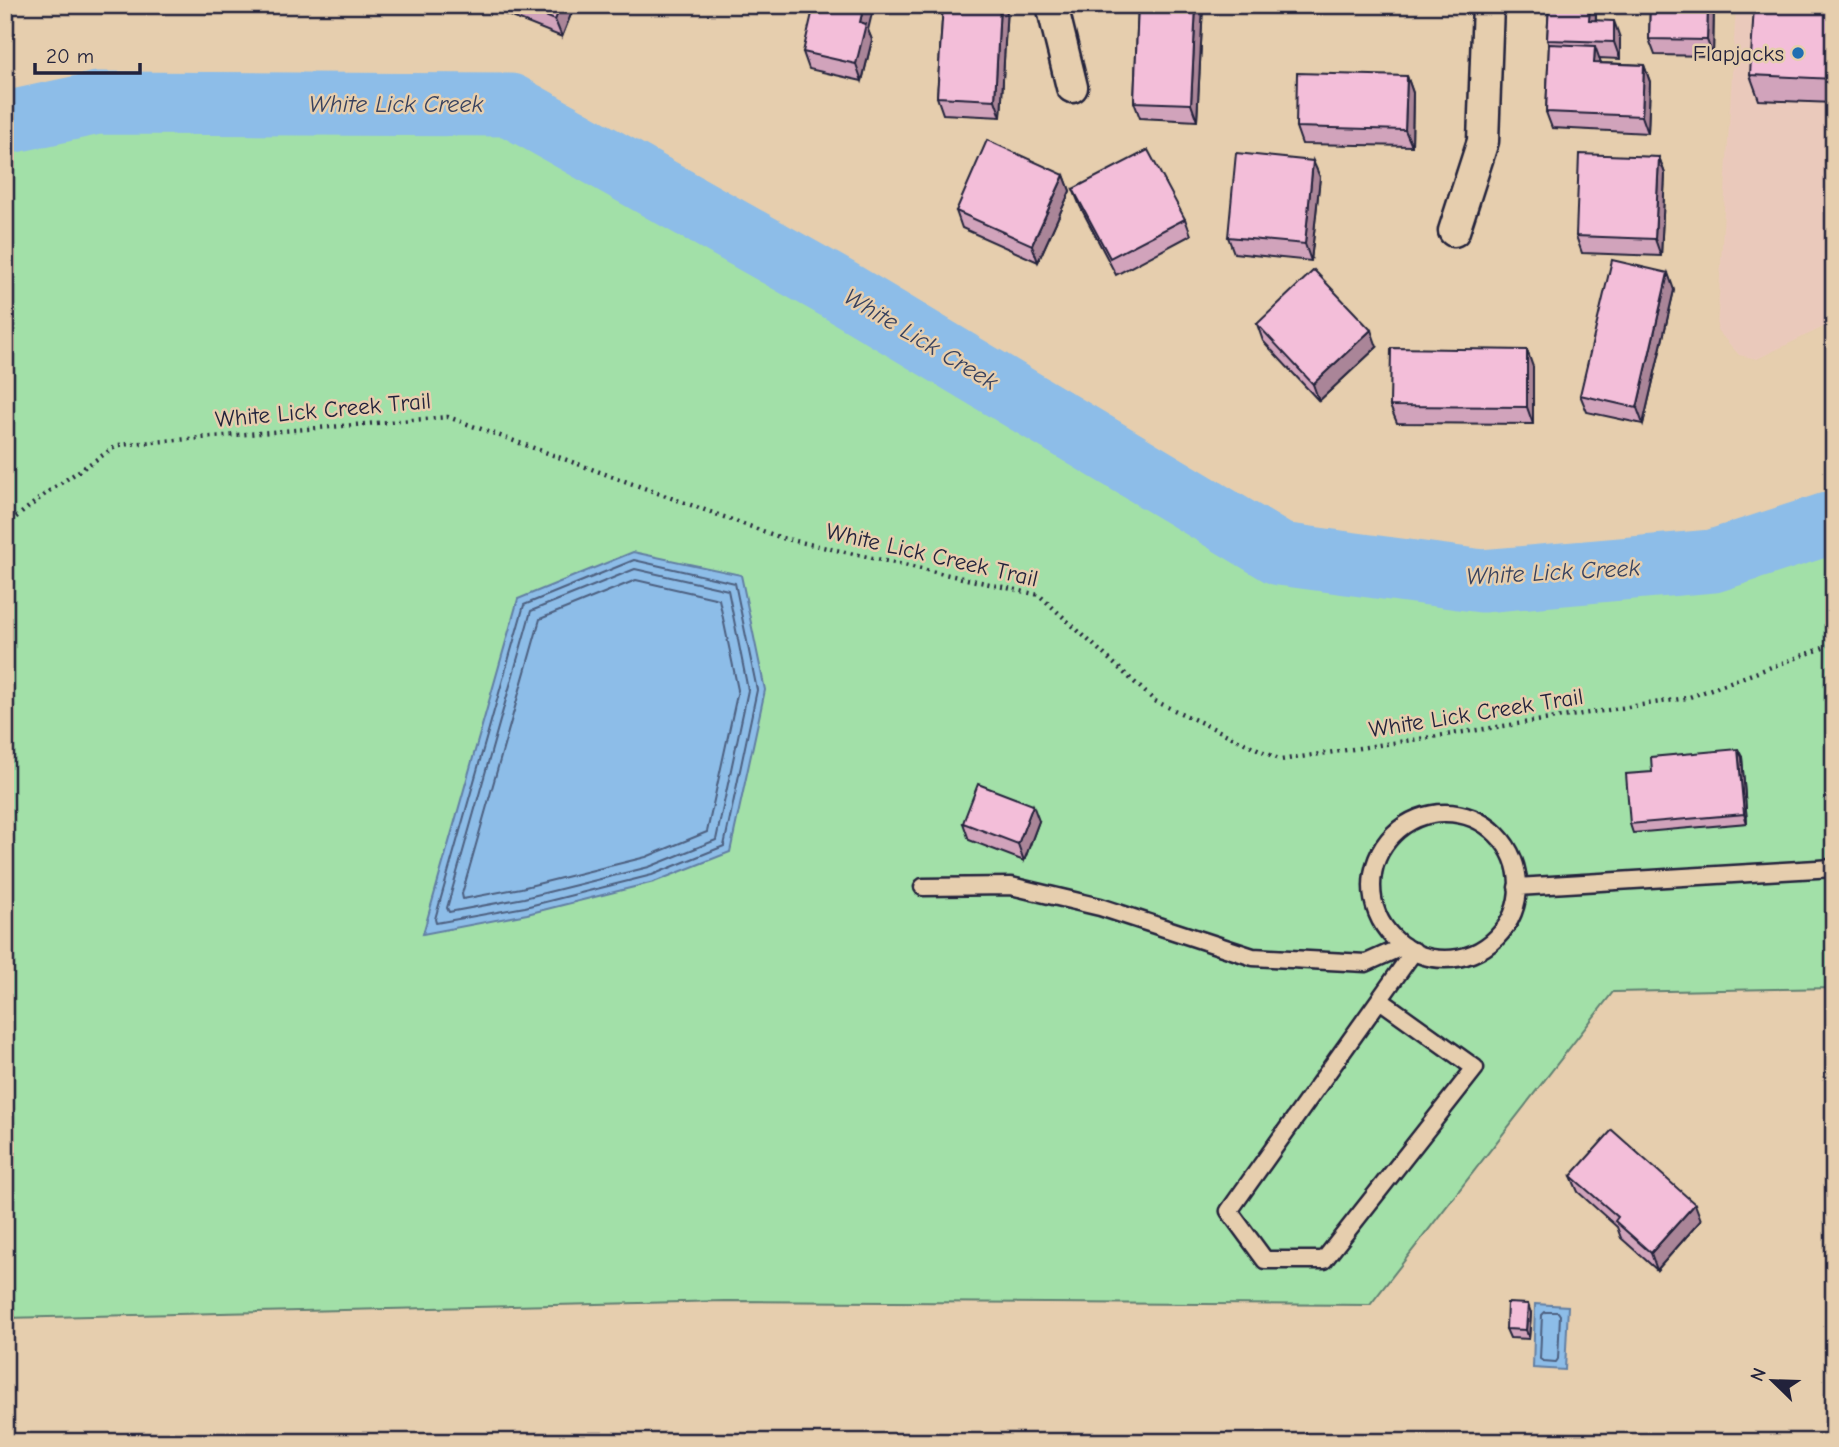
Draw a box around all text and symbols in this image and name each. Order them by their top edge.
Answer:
scale bar [35,32,140,76]
place label: Flapjacks [1693,40,1784,67]
text: 20 m [46,44,94,68]
marker: Flapjacks [1790,45,1806,61]
water label: White Lick Creek [309,90,483,118]
water label: White Lick Creek [839,282,1003,396]
street label: White Lick Creek Trail [214,387,432,433]
street label: White Lick Creek Trail [823,517,1041,593]
water label: White Lick Creek [1465,553,1641,591]
street label: White Lick Creek Trail [1367,683,1585,743]
north arrow [1738,1346,1808,1416]
text: N [1746,1365,1771,1385]

